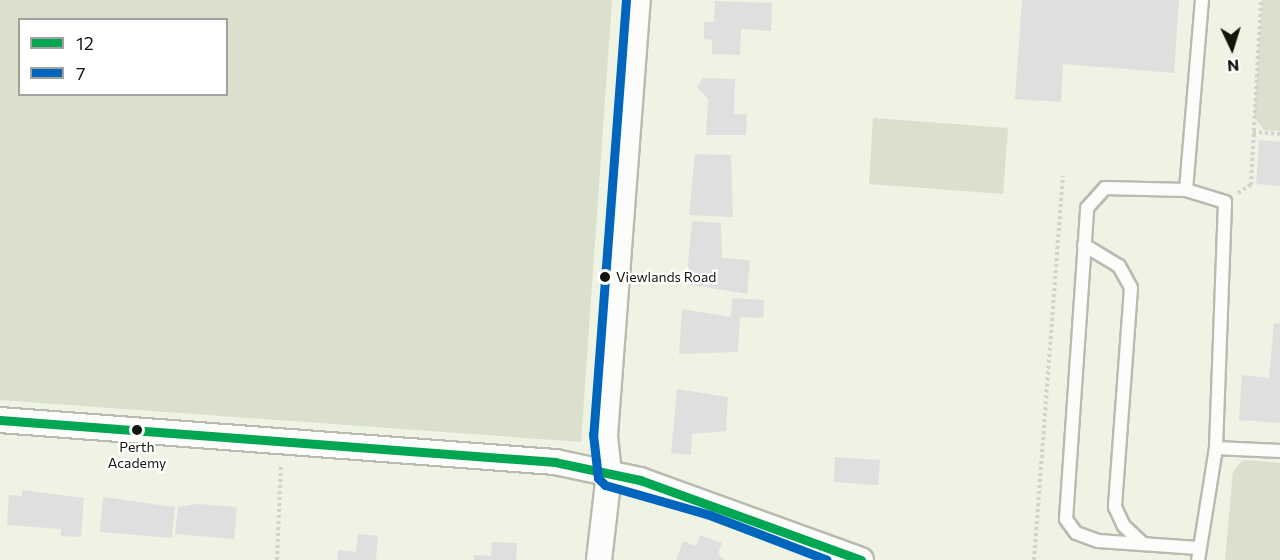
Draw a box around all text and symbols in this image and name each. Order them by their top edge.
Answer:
legend [18,18,228,96]
north arrow [1202,18,1262,78]
text: 12 [76,32,94,54]
text: N [1227,57,1240,76]
text: 7 [76,62,86,84]
place label: Viewlands Road [616,269,716,285]
marker: Viewlands Road [599,271,611,283]
marker: Perth Academy [131,424,143,436]
place label: Perth Academy [108,439,166,472]

